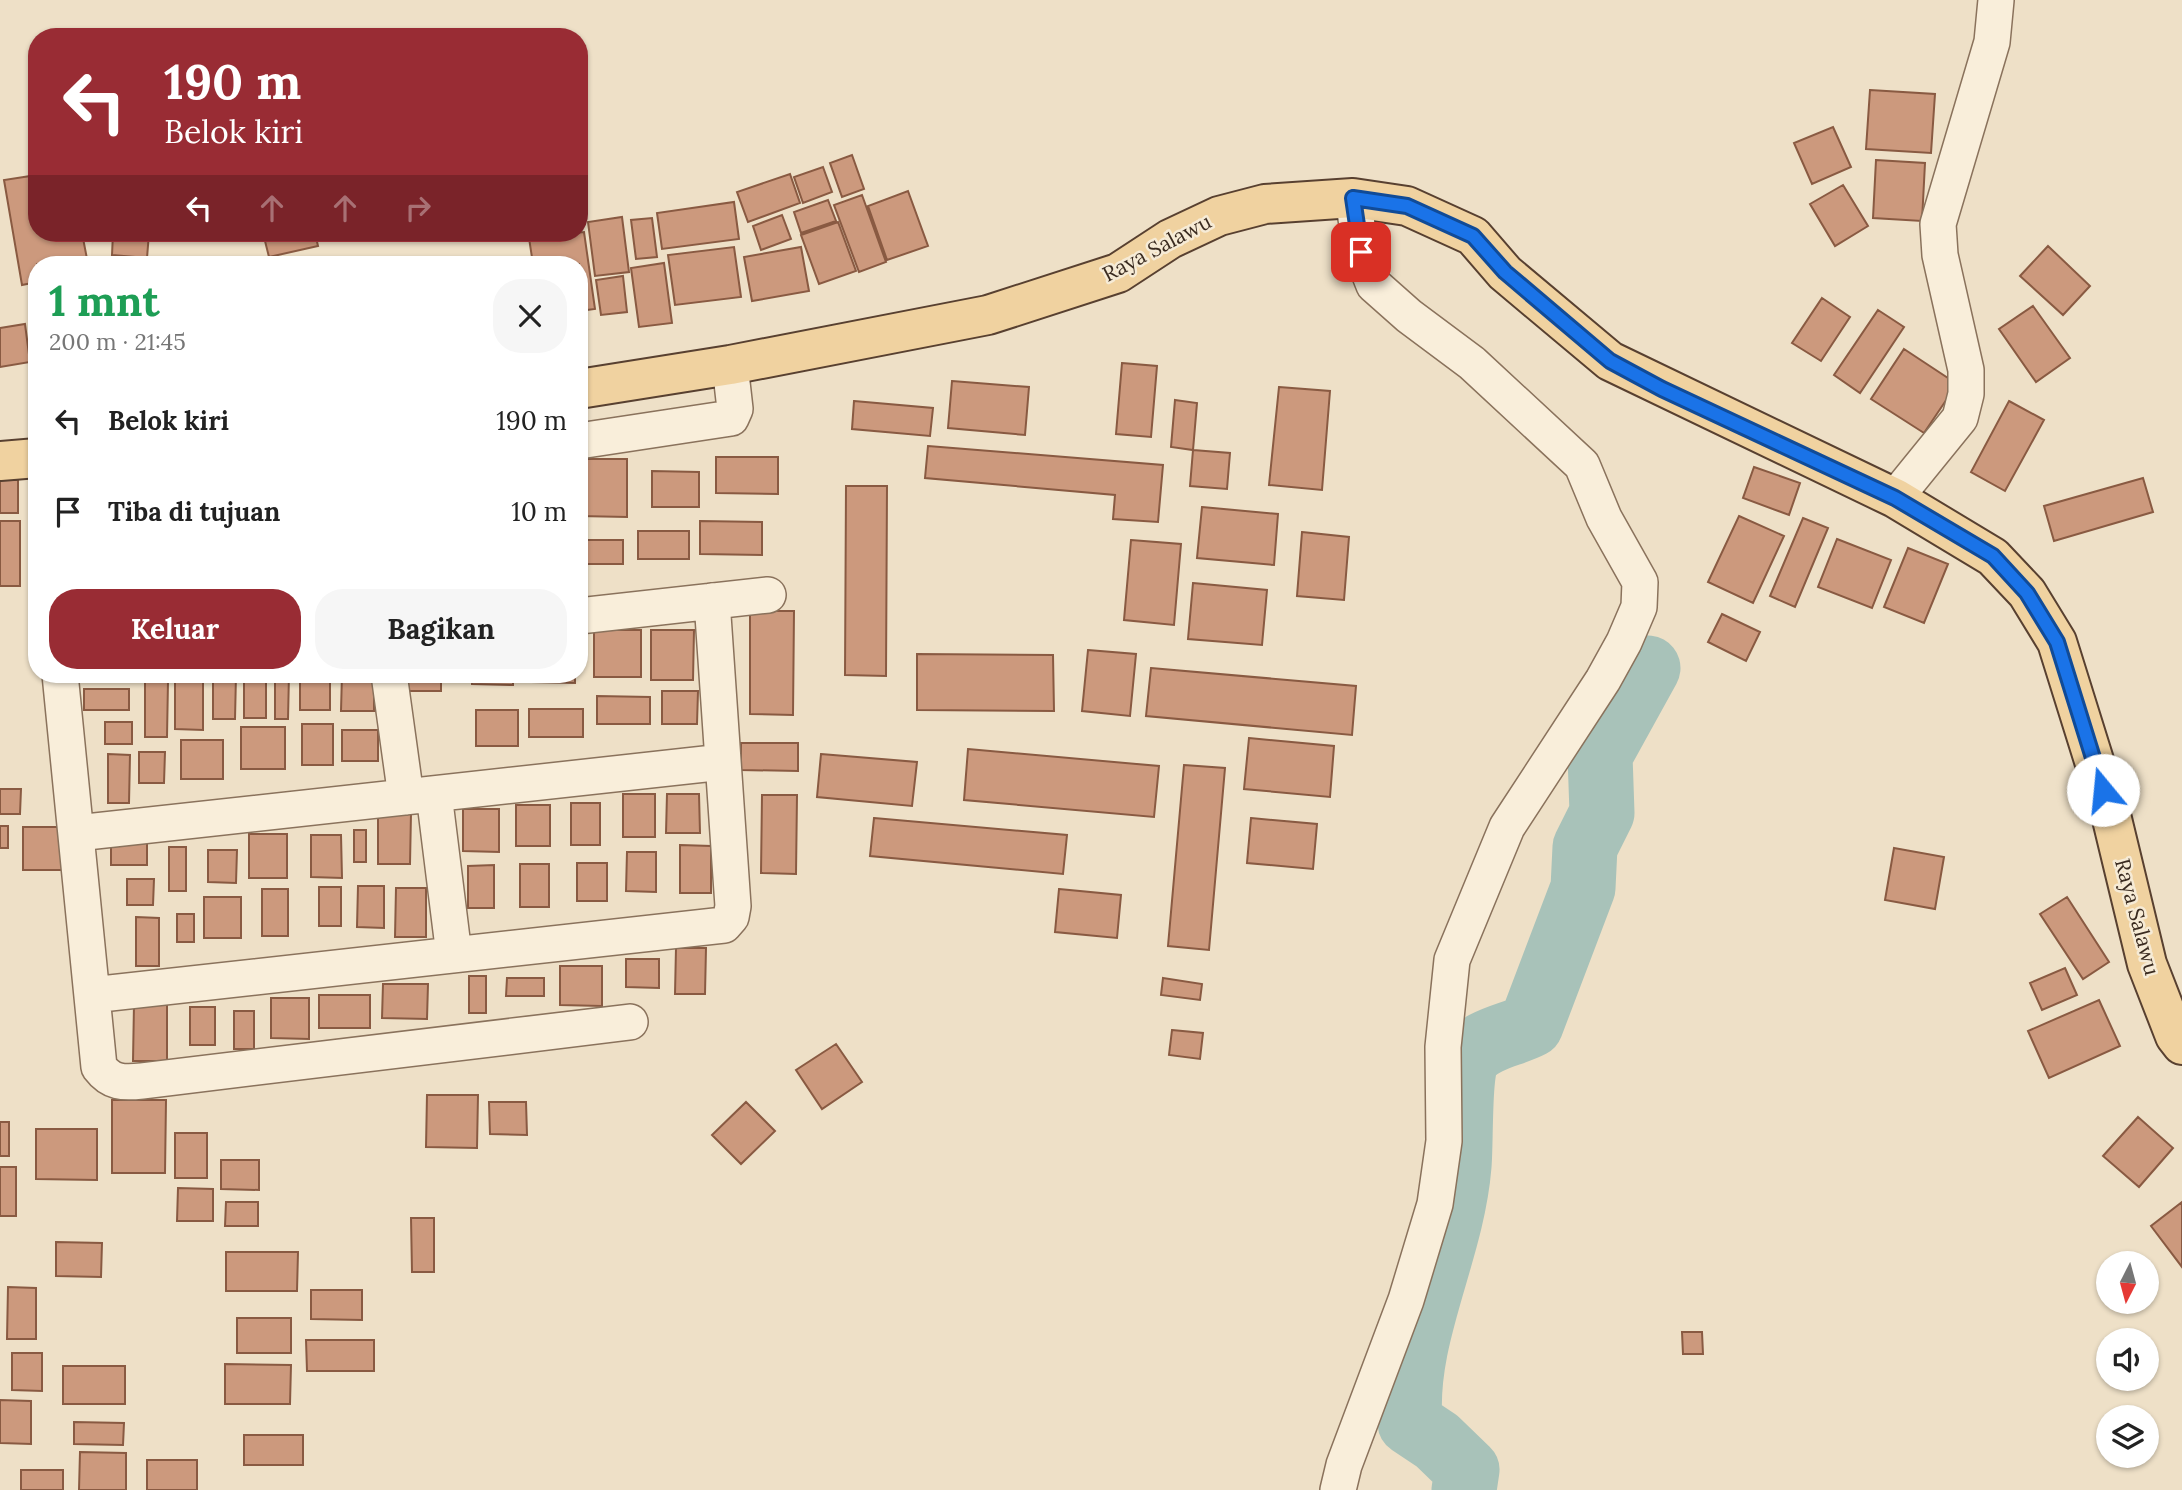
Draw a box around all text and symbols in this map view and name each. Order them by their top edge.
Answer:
text: 190 m [164,50,301,112]
icon: left [49,56,140,147]
text: Belok kiri [164,111,303,152]
icon: left [180,189,218,227]
icon: ahead [253,189,291,227]
icon: ahead [326,189,364,227]
icon: right [399,189,437,227]
street label: Raya Salawu [1098,208,1216,288]
pin [1331,222,1391,282]
icon: arrive [1342,233,1380,271]
text: 1 mnt [49,274,160,328]
button: close [493,279,567,353]
text: 200 m · 21:45 [49,327,186,356]
icon: left [49,402,87,440]
text: Belok kiri [108,404,229,437]
text: 190 m [496,404,567,437]
icon: arrive [49,493,87,531]
text: Tiba di tujuan [108,495,280,528]
text: 10 m [511,495,567,528]
button: Keluar [49,589,301,669]
button: Bagikan [315,589,567,669]
position arrow [2066,753,2140,827]
street label: Raya Salawu [2109,856,2166,978]
north arrow [2096,1251,2160,1314]
map controls [2096,1251,2159,1468]
button: sound [2096,1328,2159,1391]
button: layers [2096,1405,2159,1468]

